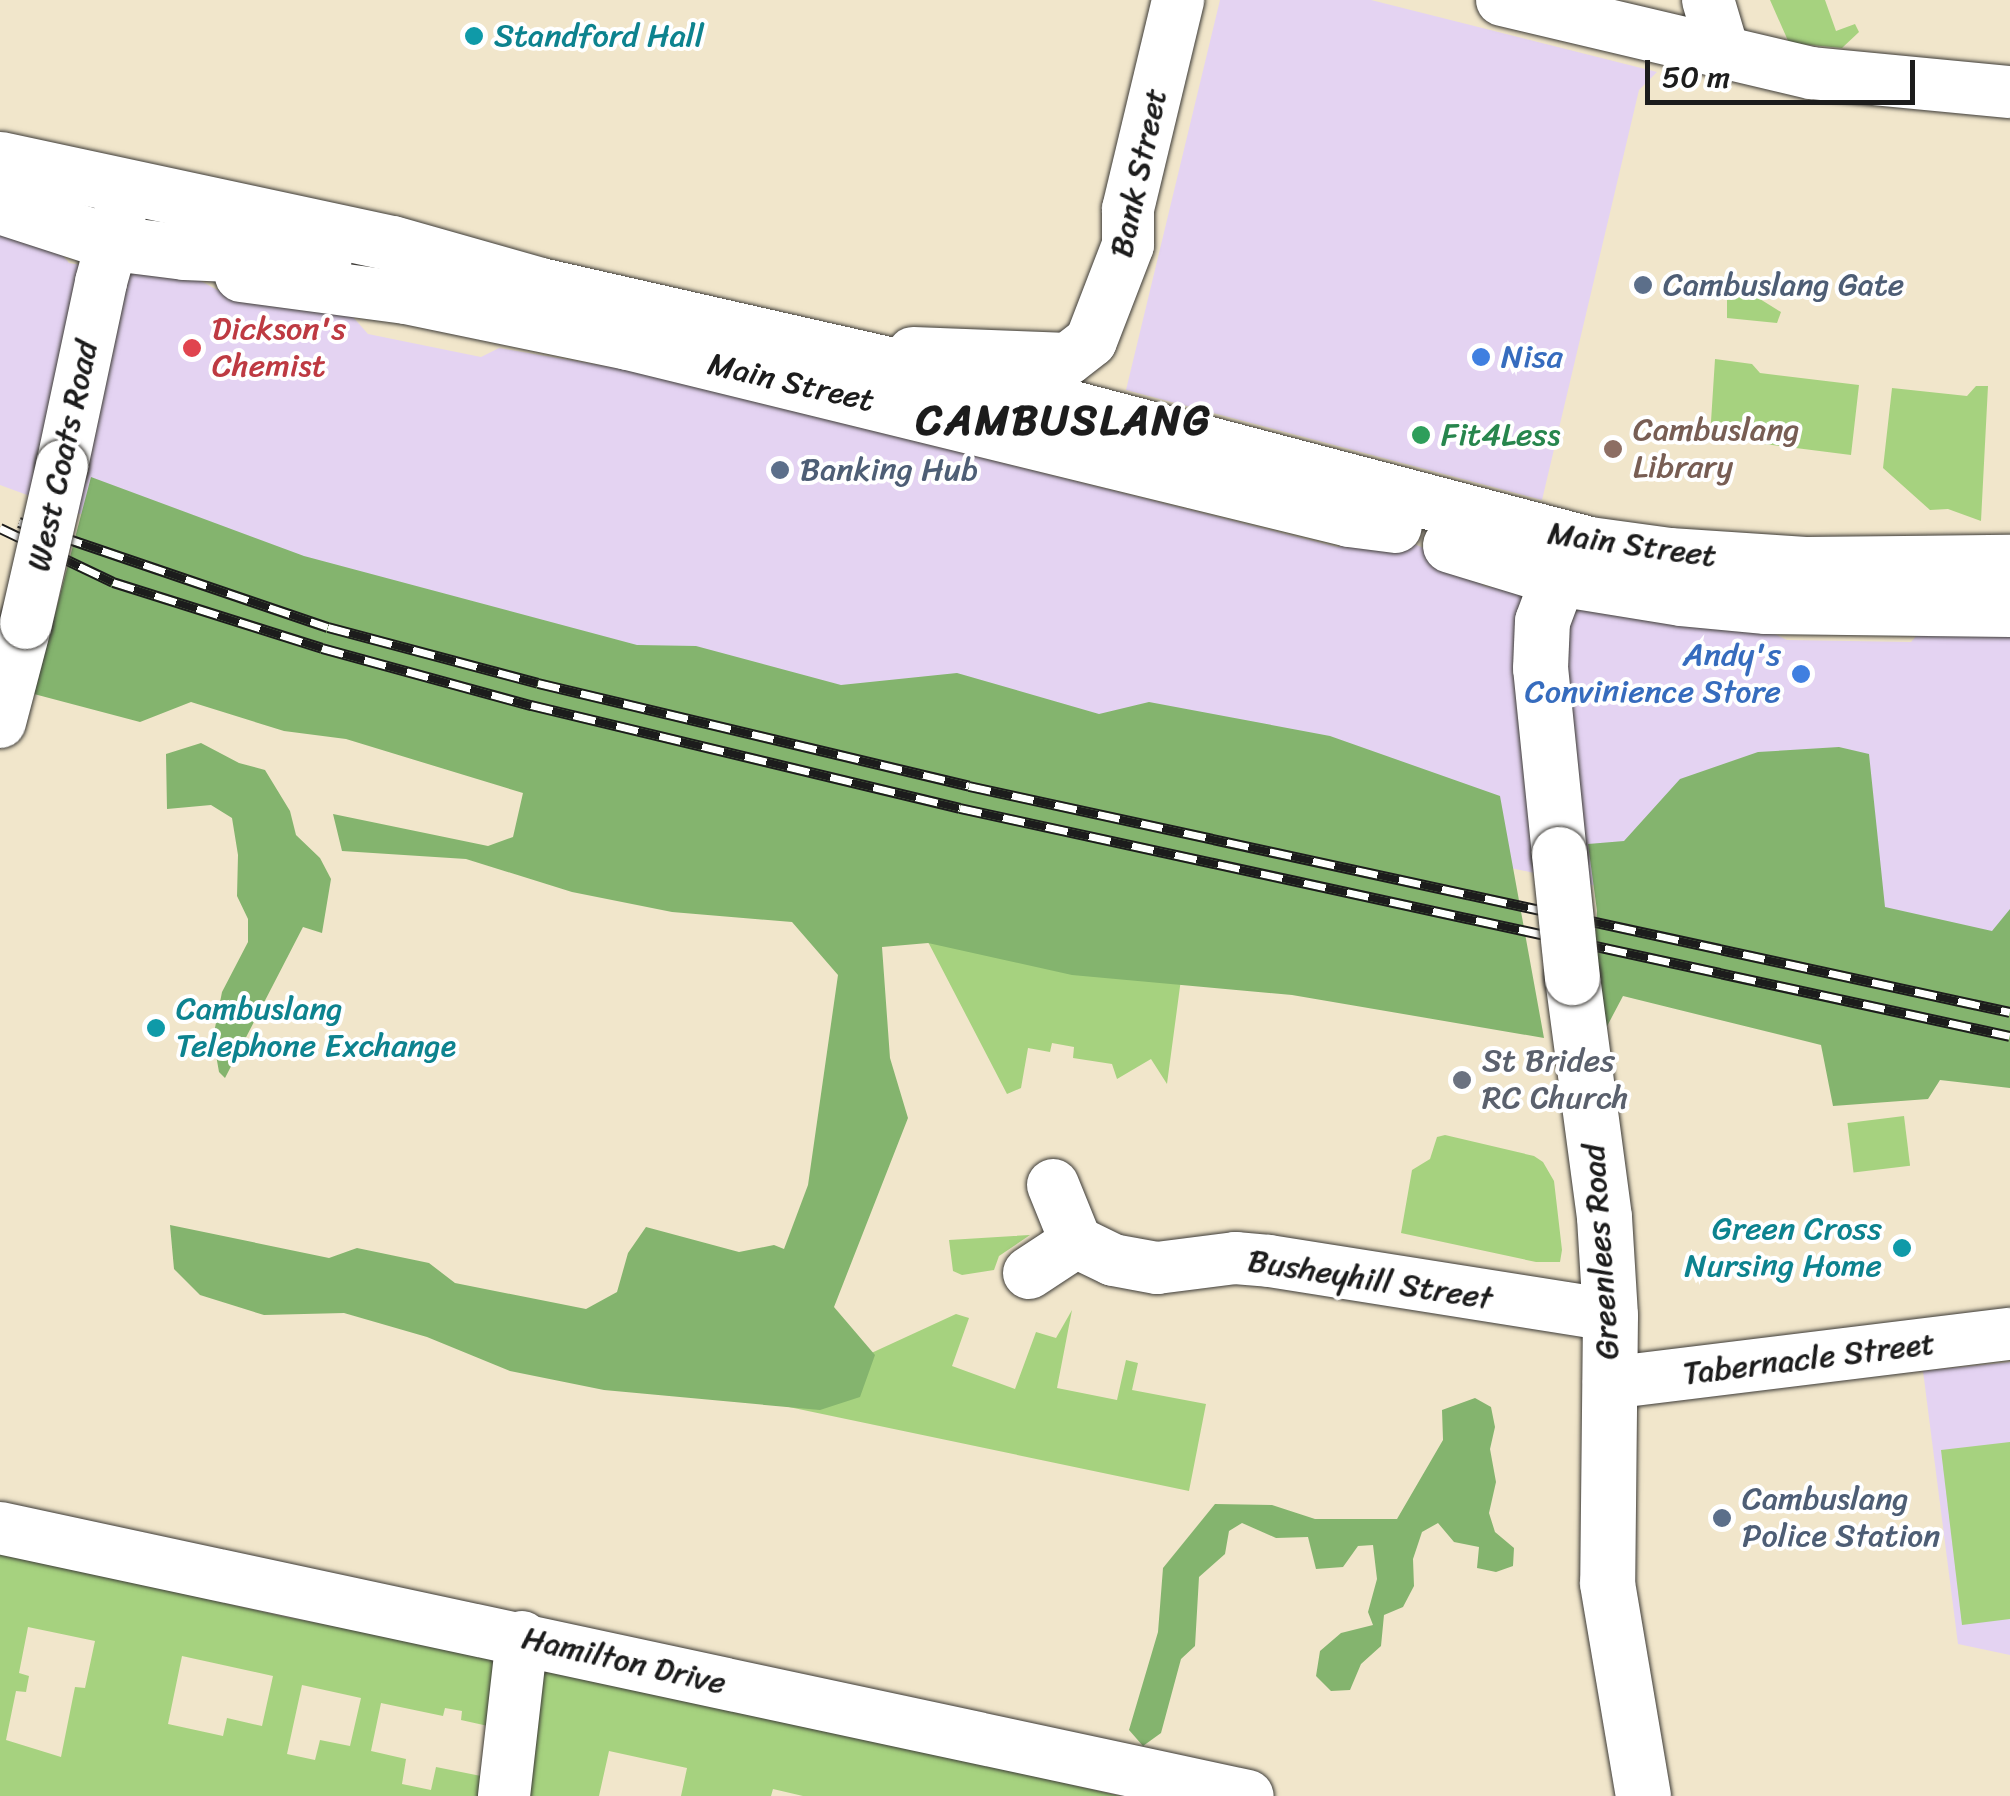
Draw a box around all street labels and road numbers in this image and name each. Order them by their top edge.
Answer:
street label: Bank Street [1102,85,1176,261]
street label: West Coats Road [20,337,106,575]
street label: Main Street [704,345,878,421]
street label: Main Street [1545,514,1719,576]
street label: Greenlees Road [1574,1143,1628,1361]
street label: Busheyhill Street [1245,1242,1495,1318]
street label: Tabernacle Street [1680,1324,1938,1394]
street label: Hamilton Drive [518,1619,730,1703]

